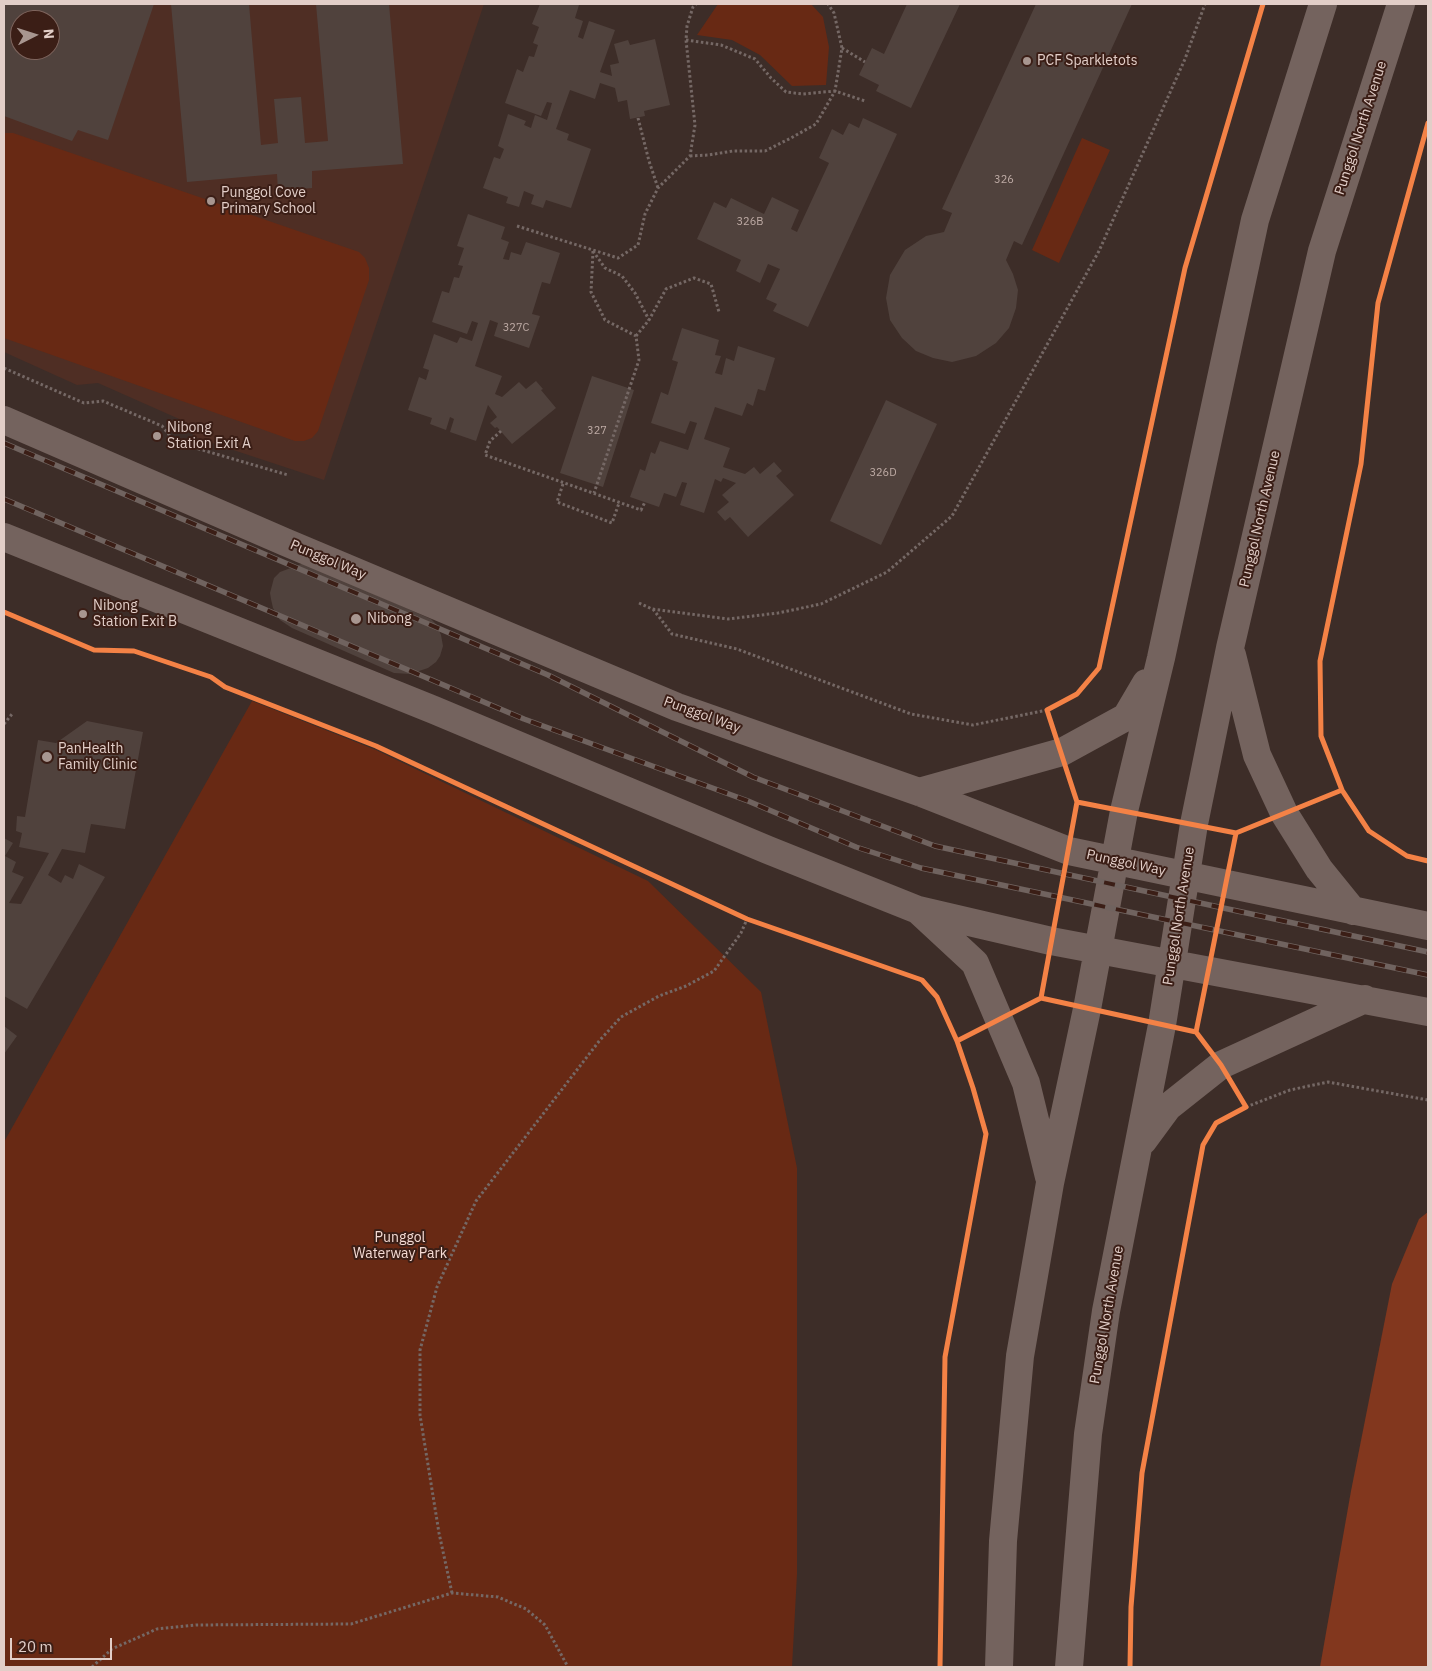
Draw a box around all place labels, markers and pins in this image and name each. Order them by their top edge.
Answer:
place label: PCF Sparkletots [1037,53,1137,69]
marker: PCF Sparkletots [1021,55,1033,67]
place label: Punggol Cove Primary School [221,185,316,218]
marker: Punggol Cove Primary School [205,195,217,207]
place label: Nibong Station Exit A [167,420,251,452]
marker: Nibong Station Exit A [151,430,163,442]
place label: Nibong Station Exit B [93,598,177,630]
marker: Nibong Station Exit B [77,608,89,620]
place label: Nibong [367,611,412,627]
marker: Nibong [349,612,363,626]
place label: PanHealth Family Clinic [58,741,137,774]
marker: PanHealth Family Clinic [40,750,54,764]

